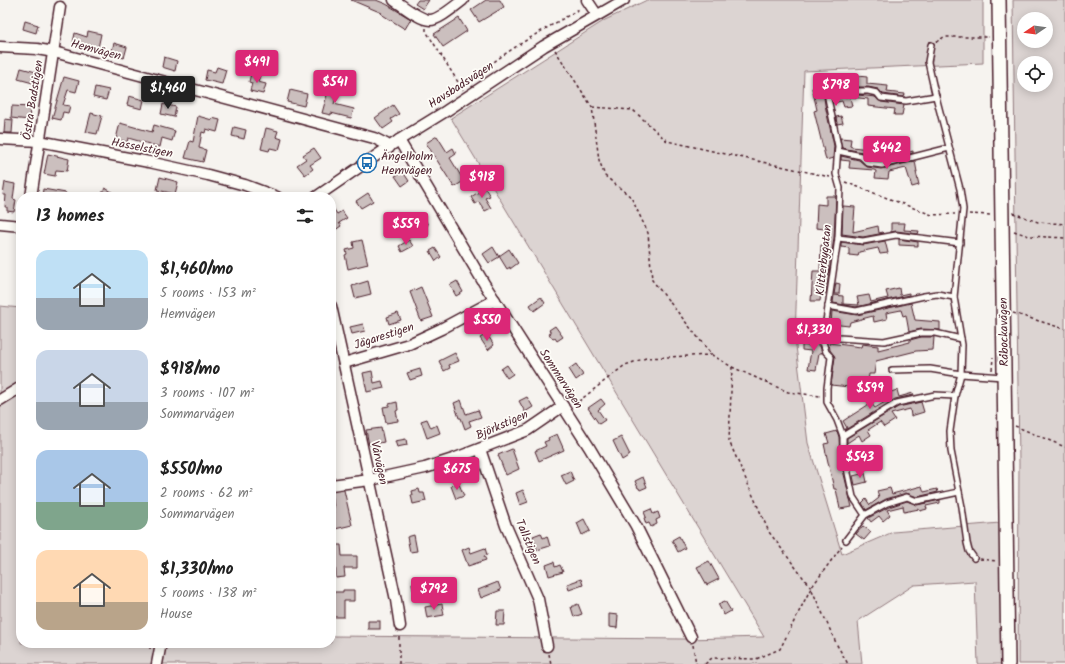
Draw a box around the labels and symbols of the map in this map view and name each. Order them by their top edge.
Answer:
north arrow [1017,12,1053,48]
street label: Hemvägen [69,34,123,66]
pin: $491 [233,50,281,84]
street label: Havsbadsvägen [424,57,498,113]
street label: Östra Badstigen [17,59,49,141]
pin: $541 [311,70,359,104]
pin: $798 [812,73,860,107]
pin: $1,460 [135,76,201,110]
street label: Hasselstigen [110,133,174,163]
pin: $442 [863,136,911,170]
place label: Ängelholm Hemvägen [381,147,434,180]
bus stop icon: Ängelholm Hemvägen [356,152,378,174]
pin: $918 [458,165,506,199]
pin: $559 [382,212,430,246]
street label: Klitterbygatan [811,223,837,297]
street label: Råbockavägen [994,297,1014,367]
pin: $550 [463,308,511,342]
street label: Jägarestigen [352,317,416,355]
pin: $1,330 [781,318,847,352]
street label: Sommarvägen [534,345,588,413]
pin: $599 [846,376,894,410]
street label: Björkstigen [473,405,531,445]
street label: Vårvägen [365,439,393,487]
pin: $543 [836,445,884,479]
pin: $675 [433,457,481,491]
street label: Tallstigen [510,516,546,568]
pin: $792 [410,577,458,611]

